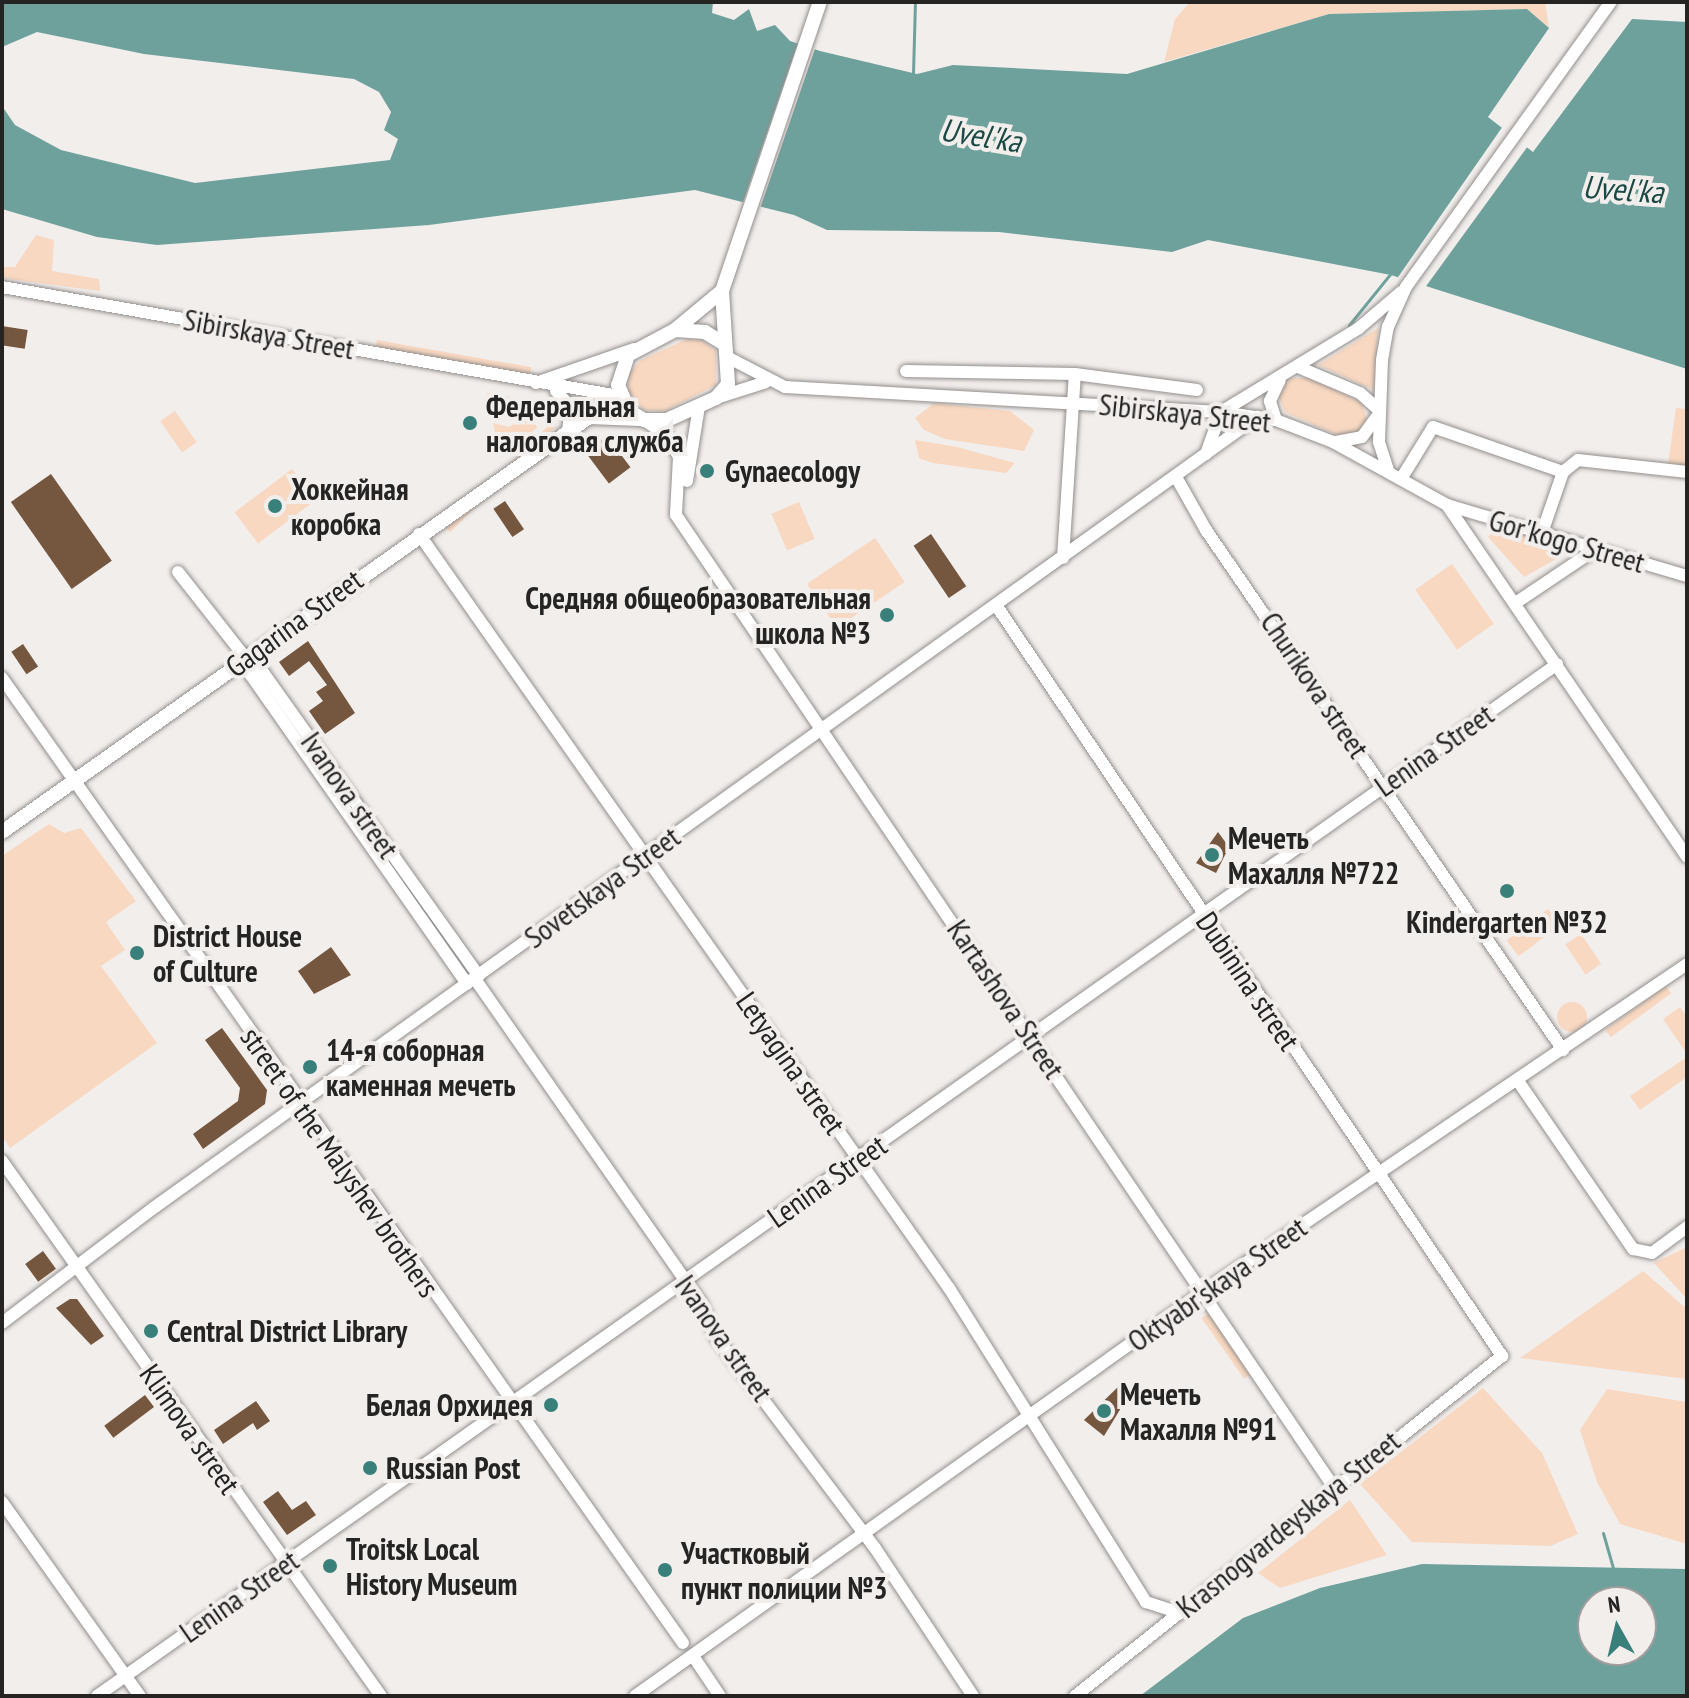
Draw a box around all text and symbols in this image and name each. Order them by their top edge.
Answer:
water label: Uvel'ka [938,110,1024,160]
water label: Uvel'ka [1581,167,1665,211]
street label: Sibirskaya Street [181,301,357,367]
street label: Sibirskaya Street [1097,386,1273,440]
place label: Федеральная налоговая служба [486,388,684,458]
marker: Федеральная налоговая служба [461,414,479,432]
place label: Gynaecology [725,453,860,489]
marker: Gynaecology [696,460,718,482]
place label: Хоккейная коробка [291,471,409,542]
marker: Хоккейная коробка [266,497,284,515]
street label: Gor'kogo Street [1485,502,1649,580]
street label: Gagarina Street [219,561,369,685]
place label: Средняя общеобразовательная школа №3 [525,580,871,650]
street label: Churikova street [1253,605,1377,765]
marker: Средняя общеобразовательная школа №3 [878,606,896,624]
street label: Lenina Street [1368,696,1500,804]
street label: Ivanova street [293,725,407,865]
street label: Sovetskaya Street [517,819,687,955]
place label: Мечеть Махалля №722 [1228,820,1399,890]
marker: Мечеть Махалля №722 [1203,846,1221,864]
marker: Kindergarten №32 [1498,882,1516,900]
place label: Kindergarten №32 [1406,904,1608,940]
street label: Dubinina street [1189,905,1307,1057]
street label: Kartashova Street [940,913,1072,1085]
place label: District House of Culture [153,918,302,988]
marker: District House of Culture [128,944,146,962]
street label: Letyagina street [729,985,853,1141]
street label: street of the Malyshev brothers [233,1020,447,1304]
place label: 14-я соборная каменная мечеть [326,1032,516,1102]
marker: 14-я соборная каменная мечеть [301,1058,319,1076]
street label: Lenina Street [761,1127,893,1235]
street label: Oktyabr'skaya Street [1121,1209,1313,1359]
street label: Ivanova street [667,1268,781,1408]
place label: Central District Library [167,1313,407,1349]
marker: Central District Library [142,1322,160,1340]
street label: Klimova street [132,1357,248,1501]
place label: Мечеть Махалля №91 [1120,1376,1277,1446]
place label: Белая Орхидея [366,1387,533,1423]
marker: Белая Орхидея [540,1394,562,1416]
marker: Мечеть Махалля №91 [1095,1402,1113,1420]
street label: Krasnogvardeyskaya Street [1169,1423,1407,1625]
place label: Russian Post [386,1450,520,1486]
marker: Russian Post [361,1459,379,1477]
place label: Troitsk Local History Museum [346,1531,518,1602]
place label: Участковый пункт полиции №3 [681,1535,888,1606]
street label: Lenina Street [173,1542,305,1650]
marker: Troitsk Local History Museum [321,1557,339,1575]
marker: Участковый пункт полиции №3 [656,1561,674,1579]
north arrow [1577,1586,1657,1666]
text: N [1606,1590,1622,1619]

